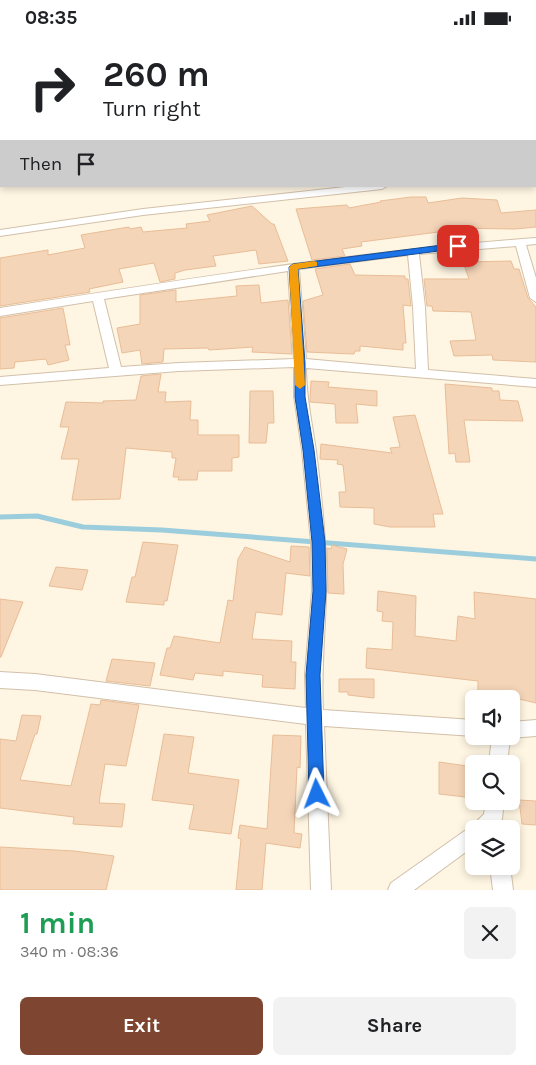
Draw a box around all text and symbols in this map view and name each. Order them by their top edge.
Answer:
text: 08:35 [25,7,77,29]
text: 260 m [103,54,210,95]
icon: right [20,55,85,120]
text: Turn right [103,96,201,122]
icon: arrive [72,150,100,178]
text: Then [20,153,62,175]
pin [437,225,479,267]
icon: arrive [444,232,472,260]
map controls [465,690,520,875]
button: sound [465,690,520,745]
button: search [465,755,520,810]
position arrow [290,767,342,819]
button: layers [465,820,520,875]
text: 1 min [20,905,95,941]
button: close [464,907,516,959]
text: 340 m · 08:36 [20,942,119,961]
button: Exit [20,997,263,1055]
button: Share [273,997,516,1055]

